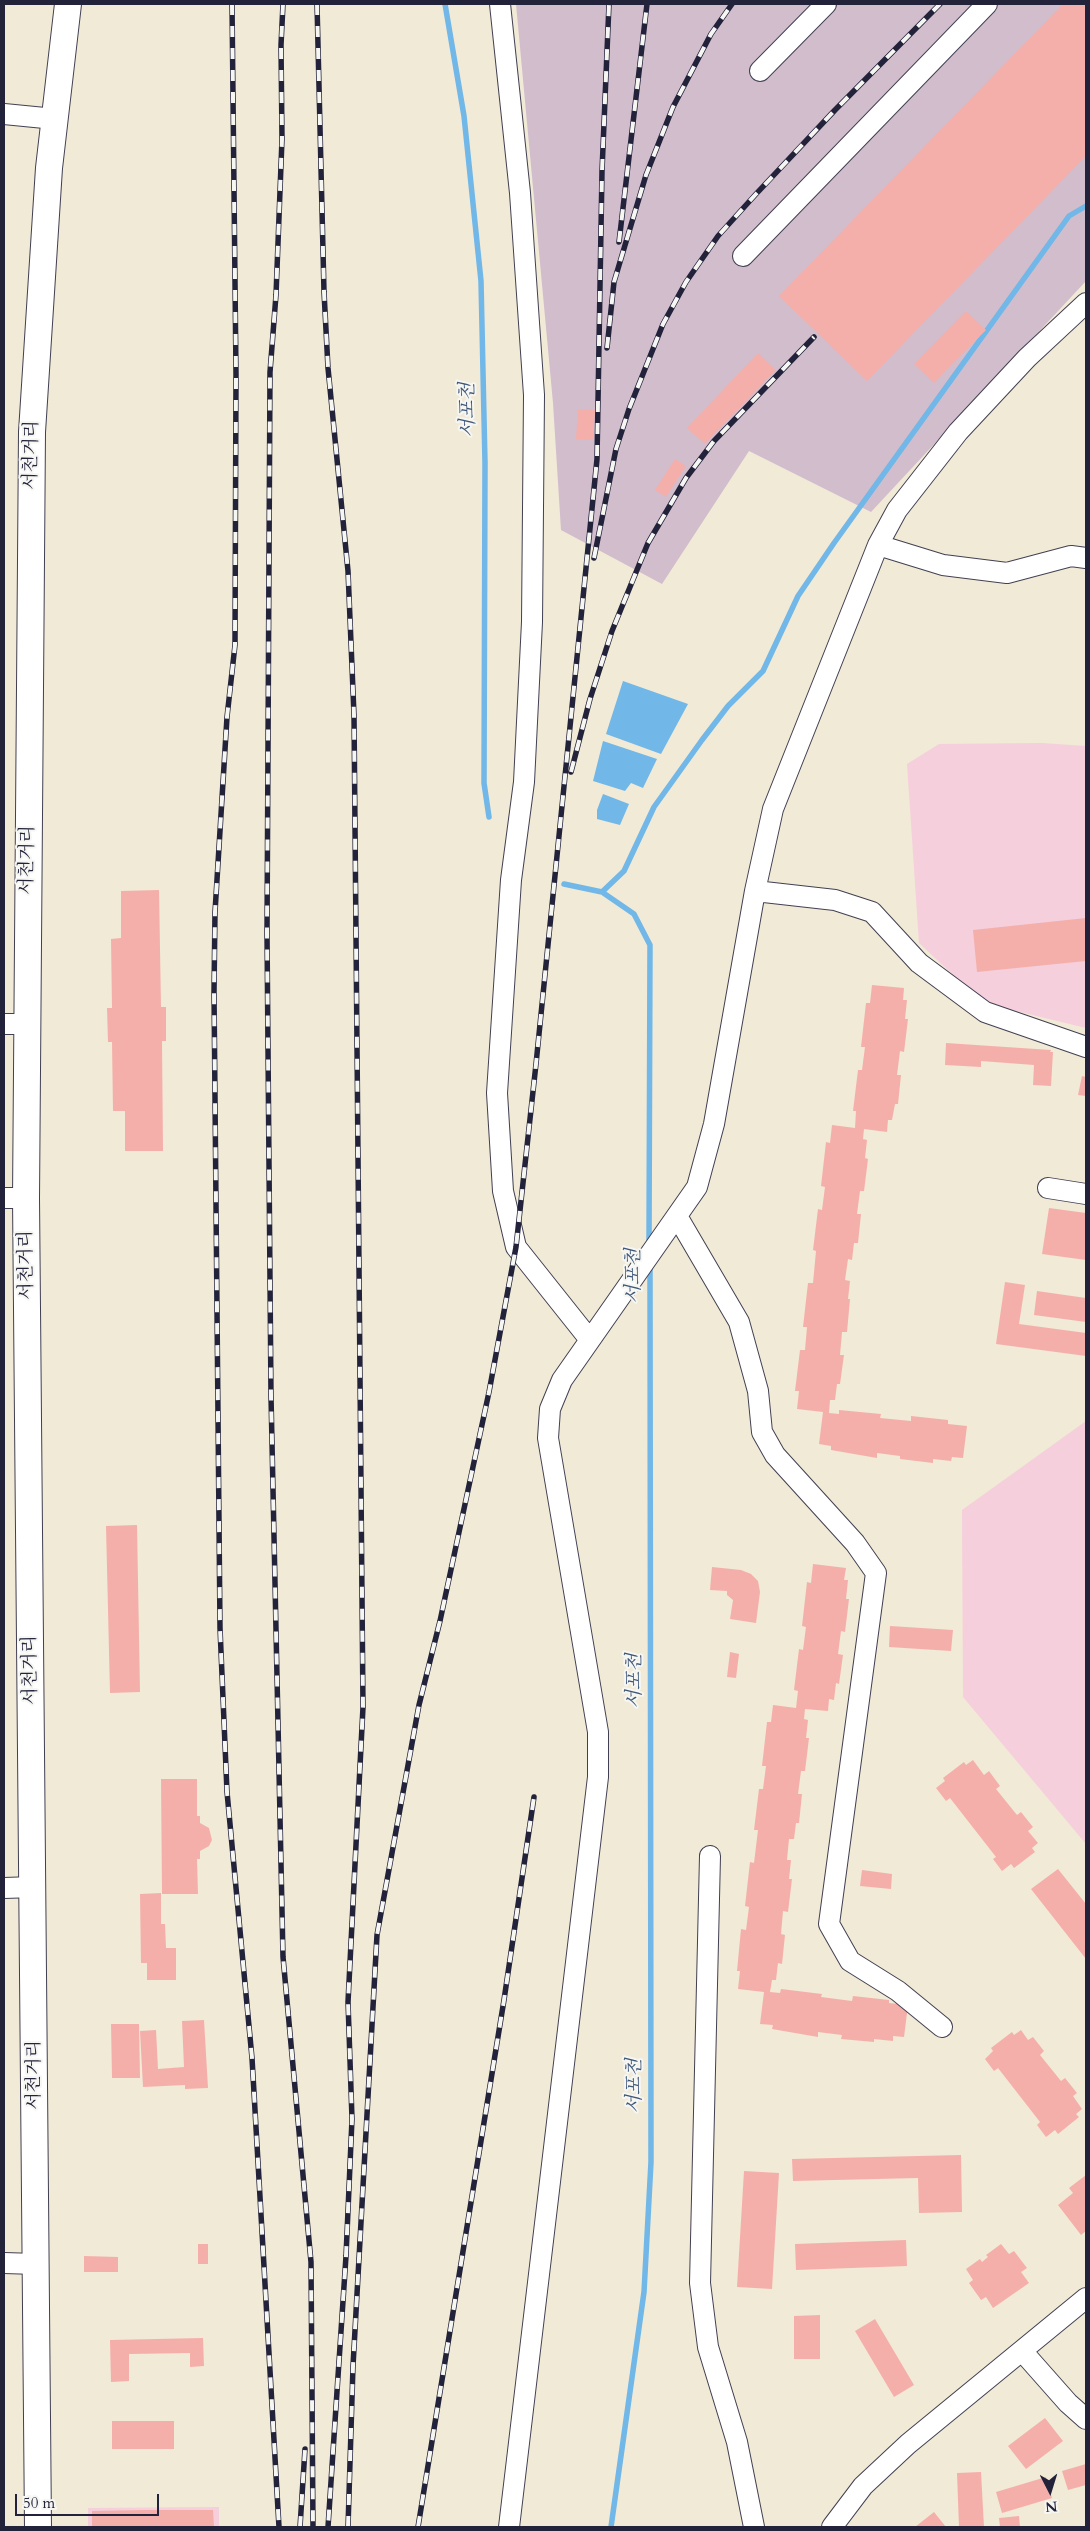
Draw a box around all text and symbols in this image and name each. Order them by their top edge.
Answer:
water label: 서포천 [457,382,481,438]
street label: 서천거리 [21,420,43,490]
street label: 서천거리 [17,825,39,895]
street label: 서천거리 [16,1230,38,1300]
water label: 서포천 [624,1248,646,1304]
street label: 서천거리 [20,1635,42,1705]
water label: 서포천 [625,1653,647,1709]
street label: 서천거리 [24,2040,46,2110]
water label: 서포천 [625,2058,647,2114]
north arrow [1025,2466,1075,2516]
scale bar [18,2484,161,2516]
text: 50 m [23,2493,55,2513]
text: N [1044,2496,1058,2516]

